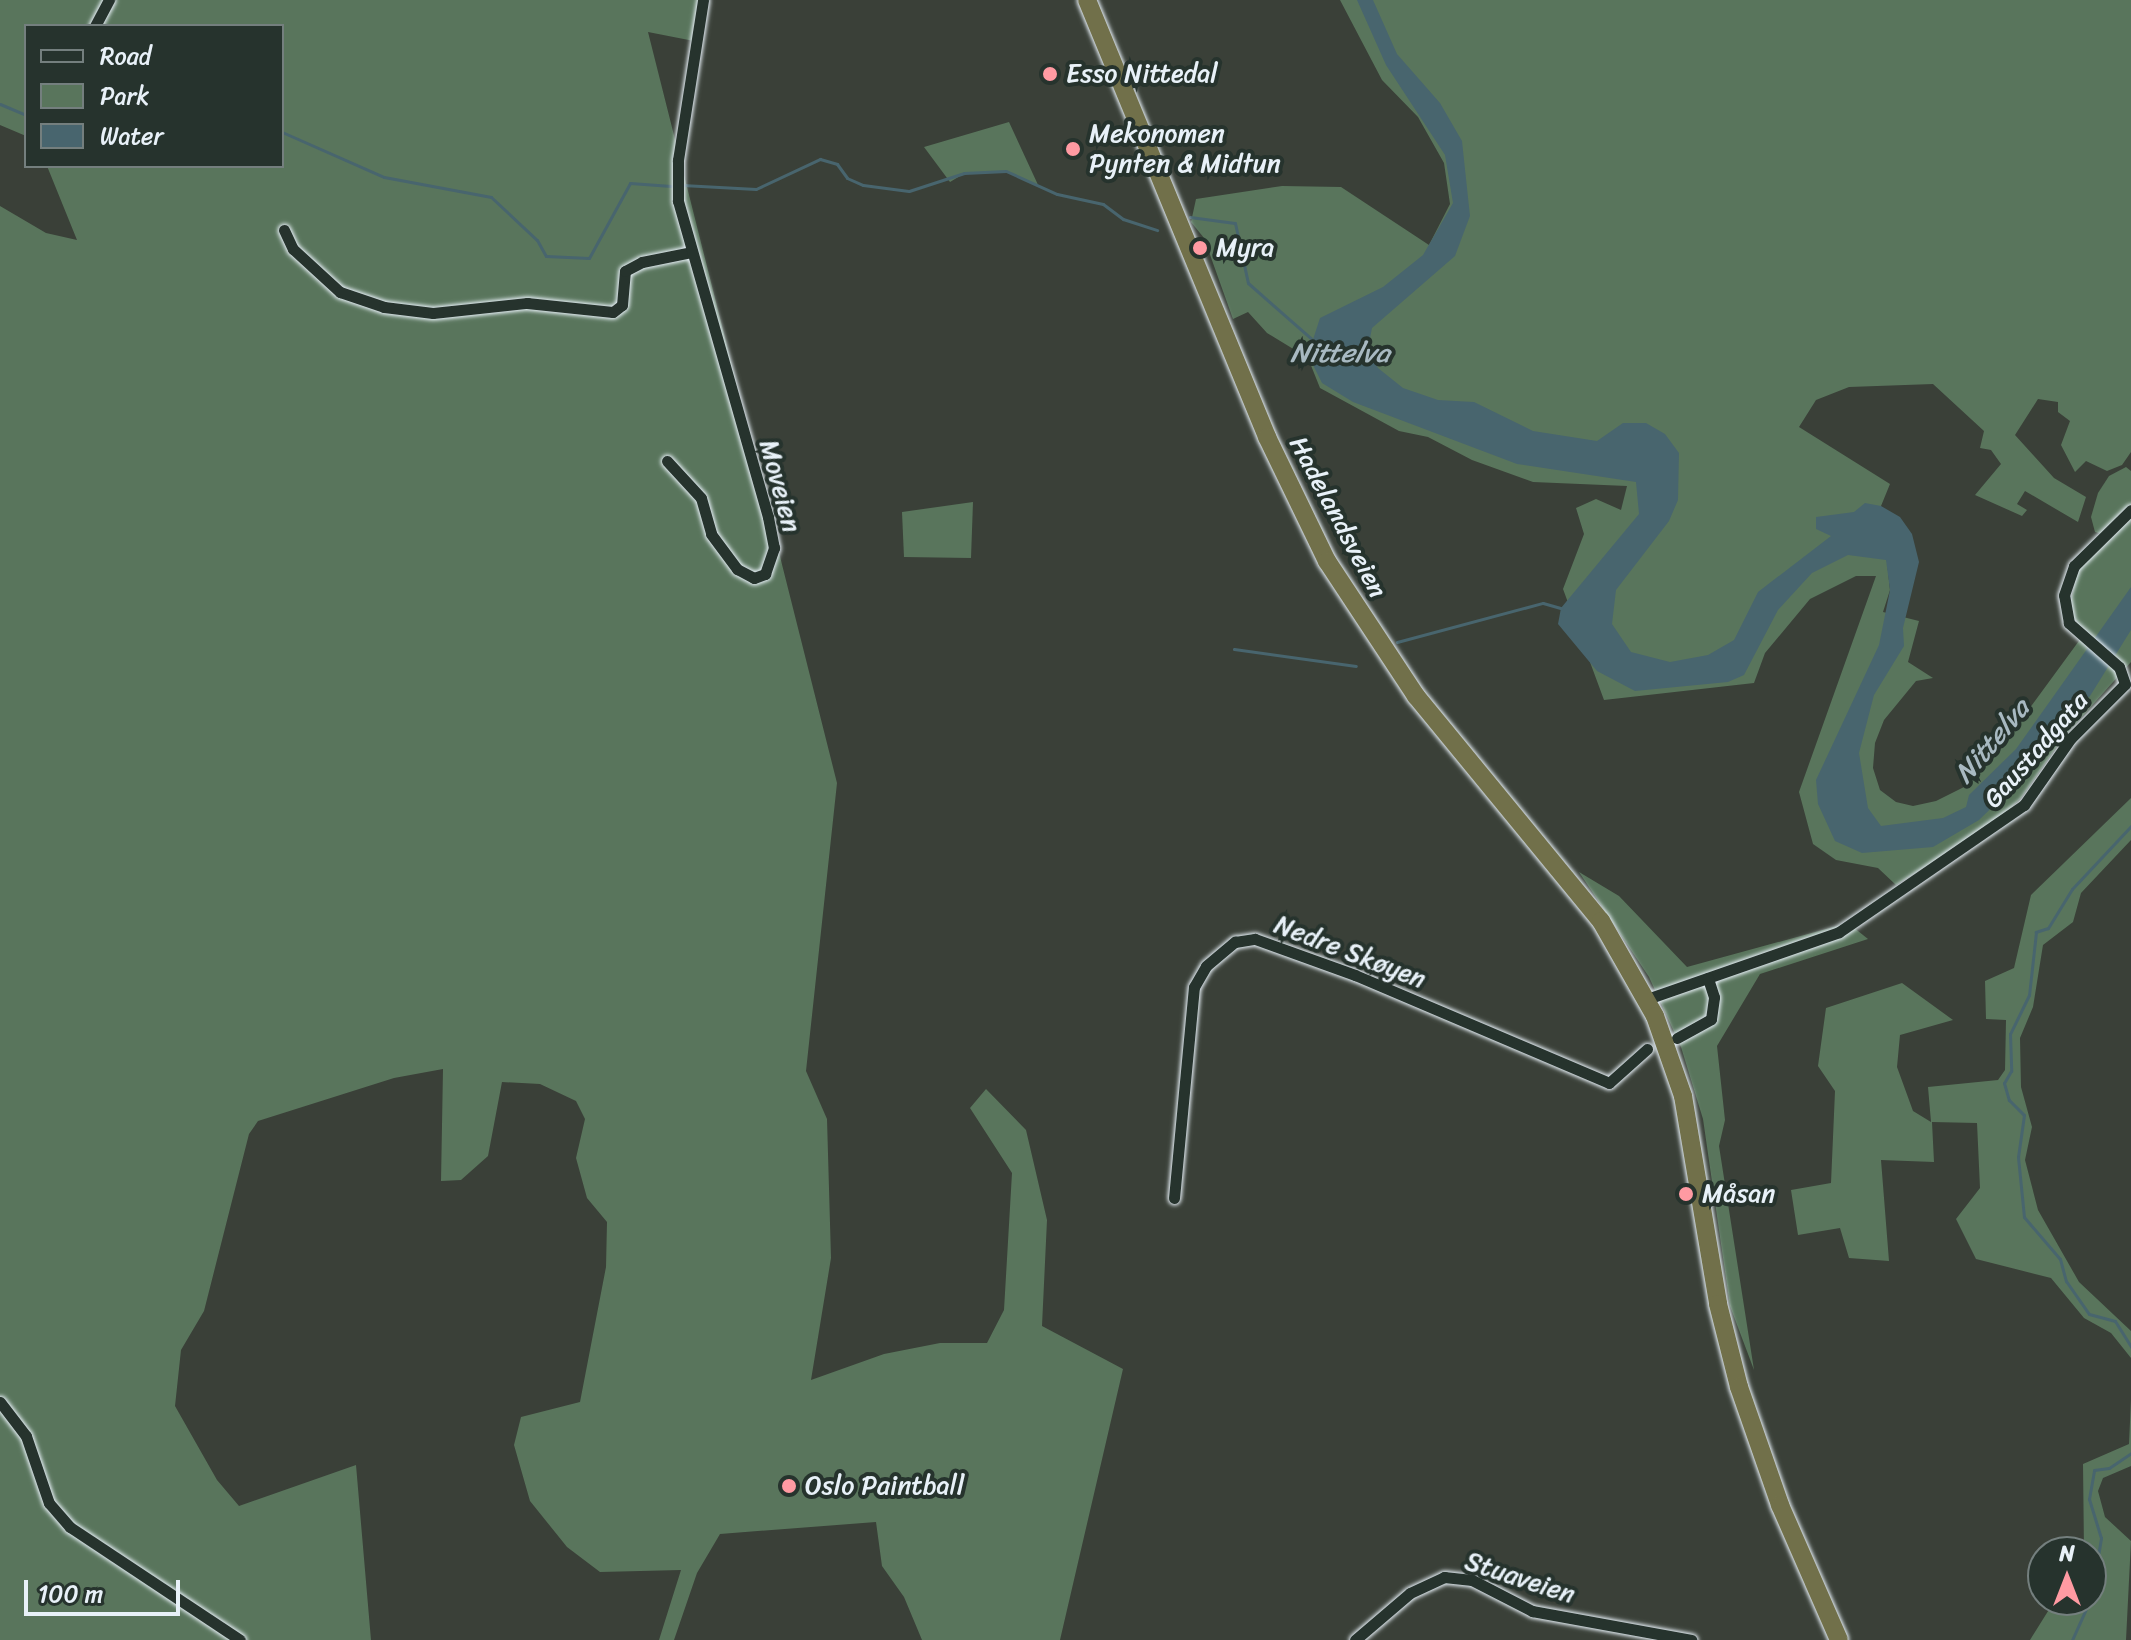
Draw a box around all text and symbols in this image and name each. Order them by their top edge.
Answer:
legend [24,24,284,168]
text: Road [100,35,151,77]
place label: Esso Nittedal [1066,58,1219,90]
marker: Esso Nittedal [1041,65,1059,83]
text: Park [100,75,149,117]
text: Water [100,115,163,157]
place label: Mekonomen Pynten & Midtun [1089,118,1282,180]
marker: Mekonomen Pynten & Midtun [1064,140,1082,158]
place label: Myra [1216,232,1274,264]
marker: Myra [1191,239,1209,257]
water label: Nittelva [1290,336,1390,370]
street label: Hadelandsveien [1282,431,1394,603]
street label: Moveien [753,436,807,536]
street label: Gaustadgata [1977,685,2095,815]
water label: Nittelva [1947,692,2037,790]
street label: Nedre Skøyen [1270,909,1430,995]
place label: Måsan [1702,1178,1775,1210]
marker: Måsan [1677,1185,1695,1203]
place label: Oslo Paintball [805,1470,964,1502]
marker: Oslo Paintball [780,1477,798,1495]
text: N [2059,1534,2075,1573]
north arrow [2027,1536,2107,1616]
street label: Stuaveien [1461,1546,1579,1610]
scale bar [28,1564,184,1614]
text: 100 m [38,1573,103,1615]

